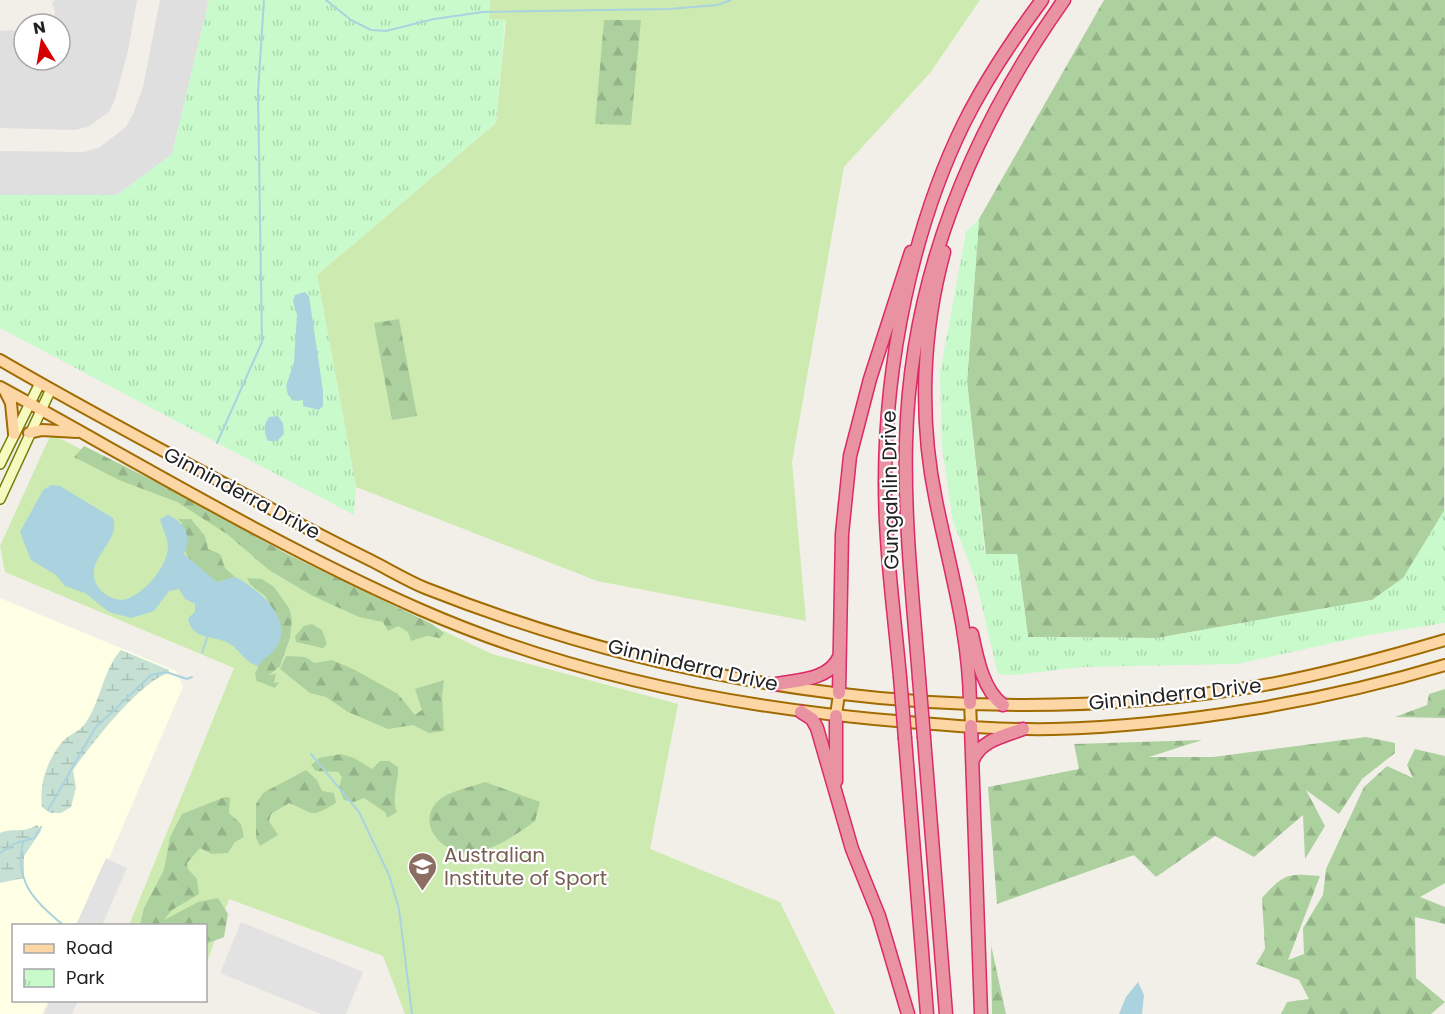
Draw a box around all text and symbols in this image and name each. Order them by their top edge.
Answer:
north arrow [12,12,72,72]
text: N [31,15,47,40]
street label: Gungahlin Drive [875,410,905,570]
street label: Ginninderra Drive [159,440,325,546]
street label: Ginninderra Drive [605,632,781,698]
street label: Ginninderra Drive [1087,671,1263,717]
place label: Australian Institute of Sport [444,841,607,892]
school or university icon: Australian Institute of Sport [407,850,439,892]
legend [12,924,207,1002]
text: Road [66,935,113,960]
text: Park [66,965,105,990]

